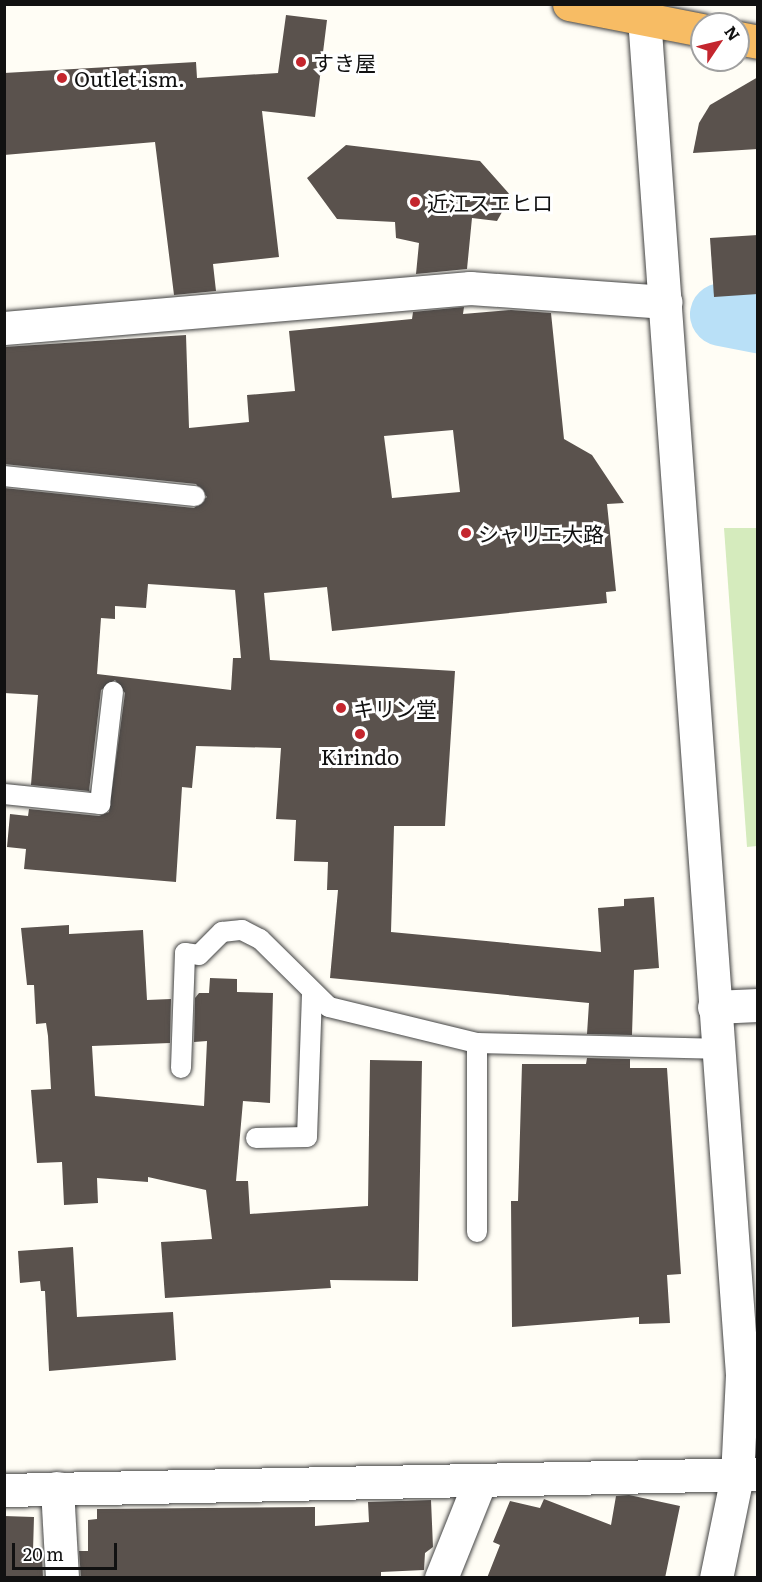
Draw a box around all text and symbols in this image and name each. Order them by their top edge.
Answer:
north arrow [690,12,750,72]
text: N [719,20,747,45]
place label: すき屋 [313,49,376,75]
marker: すき屋 [294,55,308,69]
place label: Outlet ism. [74,65,185,91]
marker: Outlet ism. [55,71,69,85]
place label: 近江スエヒロ [427,189,553,215]
marker: 近江スエヒロ [408,195,422,209]
place label: シャリエ大路 [478,520,604,546]
marker: シャリエ大路 [459,526,473,540]
place label: キリン堂 [353,695,437,721]
marker: キリン堂 [334,701,348,715]
marker: Kirindo [353,727,367,741]
place label: Kirindo [321,743,399,769]
scale bar [15,1531,120,1569]
text: 20 m [23,1540,64,1567]

